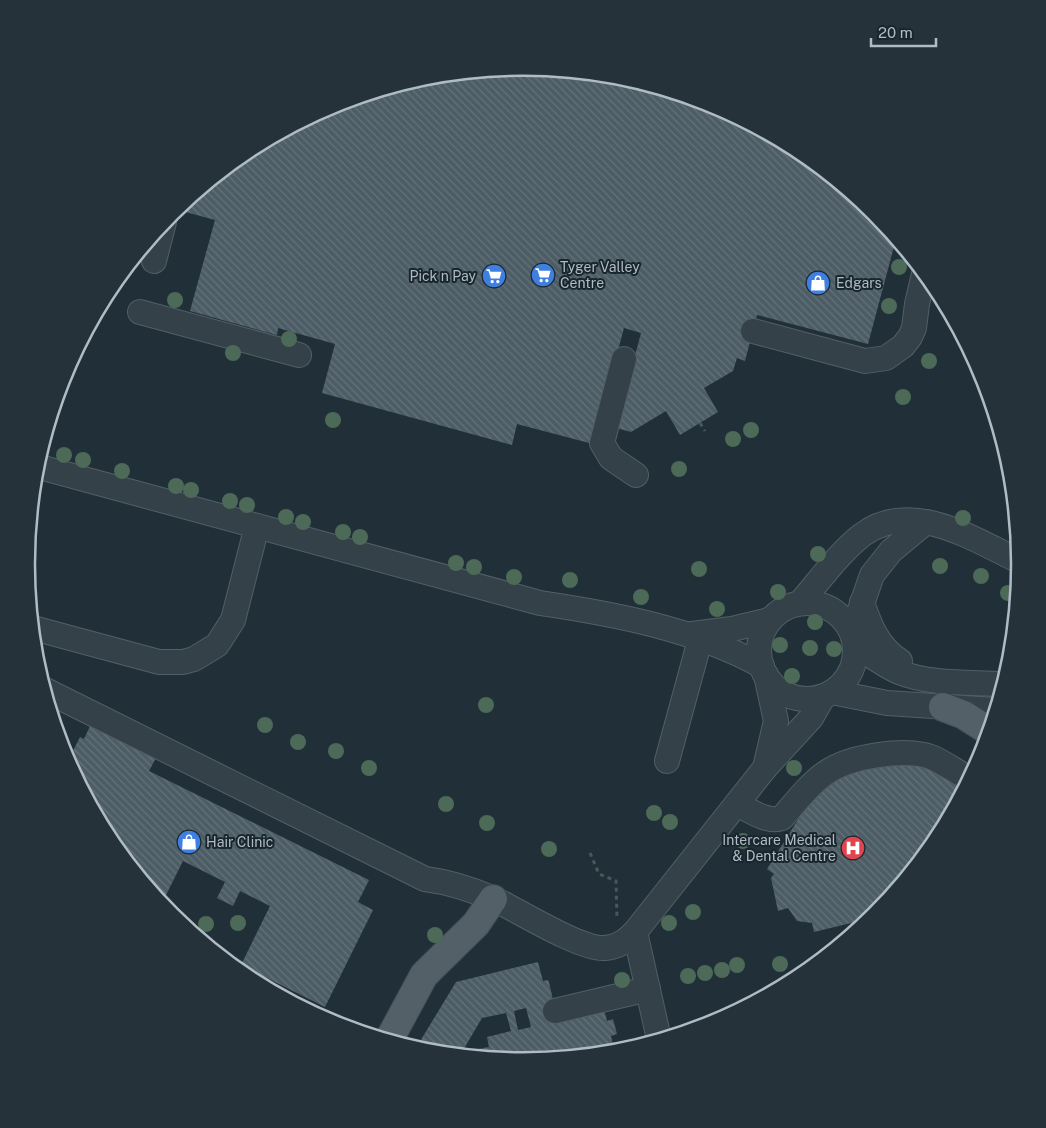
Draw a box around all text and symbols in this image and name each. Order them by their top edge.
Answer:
scale bar [871,15,936,47]
text: 20 m [878,24,913,41]
place label: Tyger Valley Centre [560,259,640,291]
supermarket icon: Tyger Valley Centre [530,262,556,288]
supermarket icon: Pick n Pay [481,263,507,289]
place label: Pick n Pay [410,268,477,284]
shop icon: Edgars [805,270,831,296]
place label: Edgars [836,275,882,291]
shop icon: Hair Clinic [176,829,202,855]
place label: Intercare Medical & Dental Centre [722,832,836,864]
place label: Hair Clinic [206,834,273,850]
hospital icon: Intercare Medical & Dental Centre [840,835,866,861]

